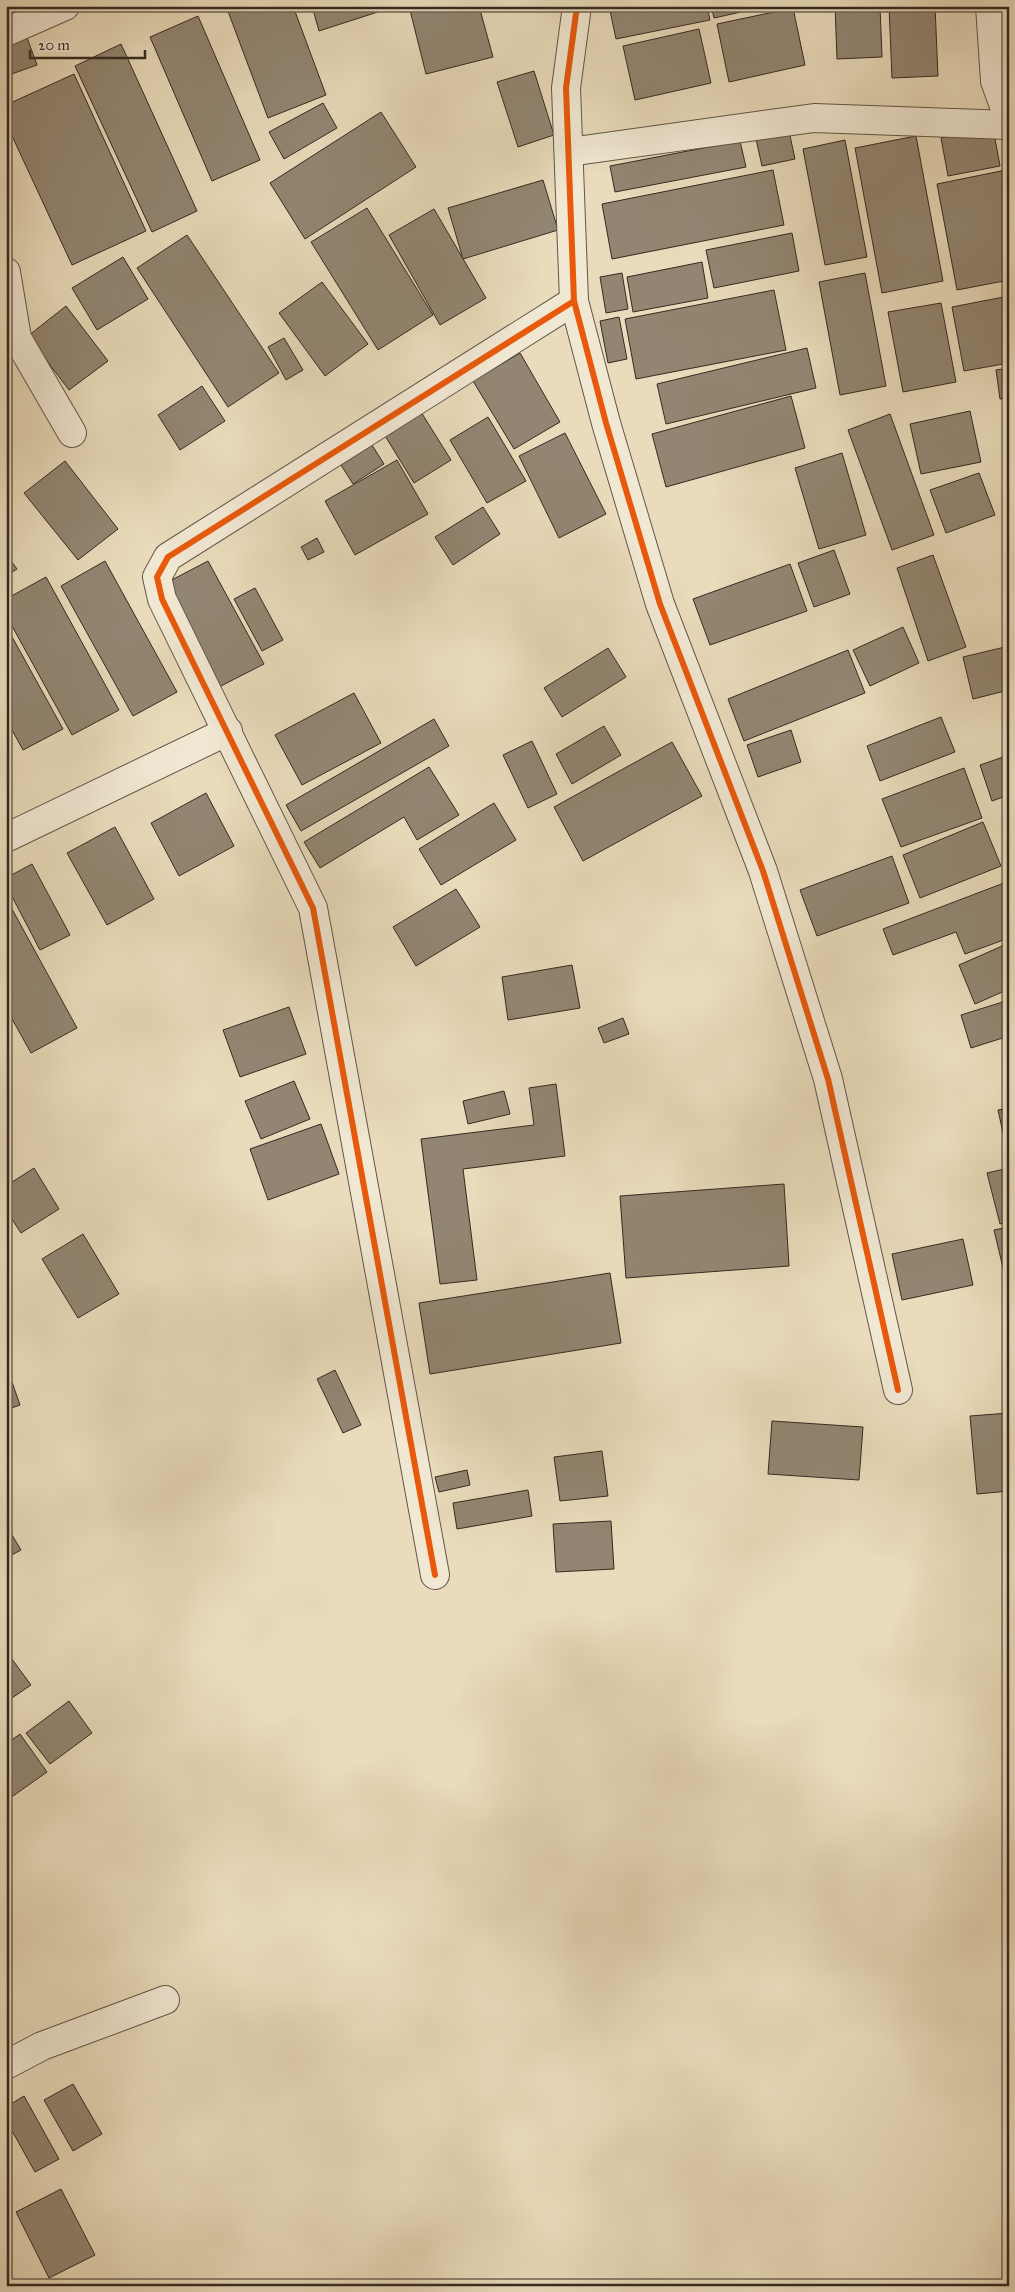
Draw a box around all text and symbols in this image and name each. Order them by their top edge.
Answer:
scale bar [30,28,145,60]
text: 20 m [38,36,70,54]

